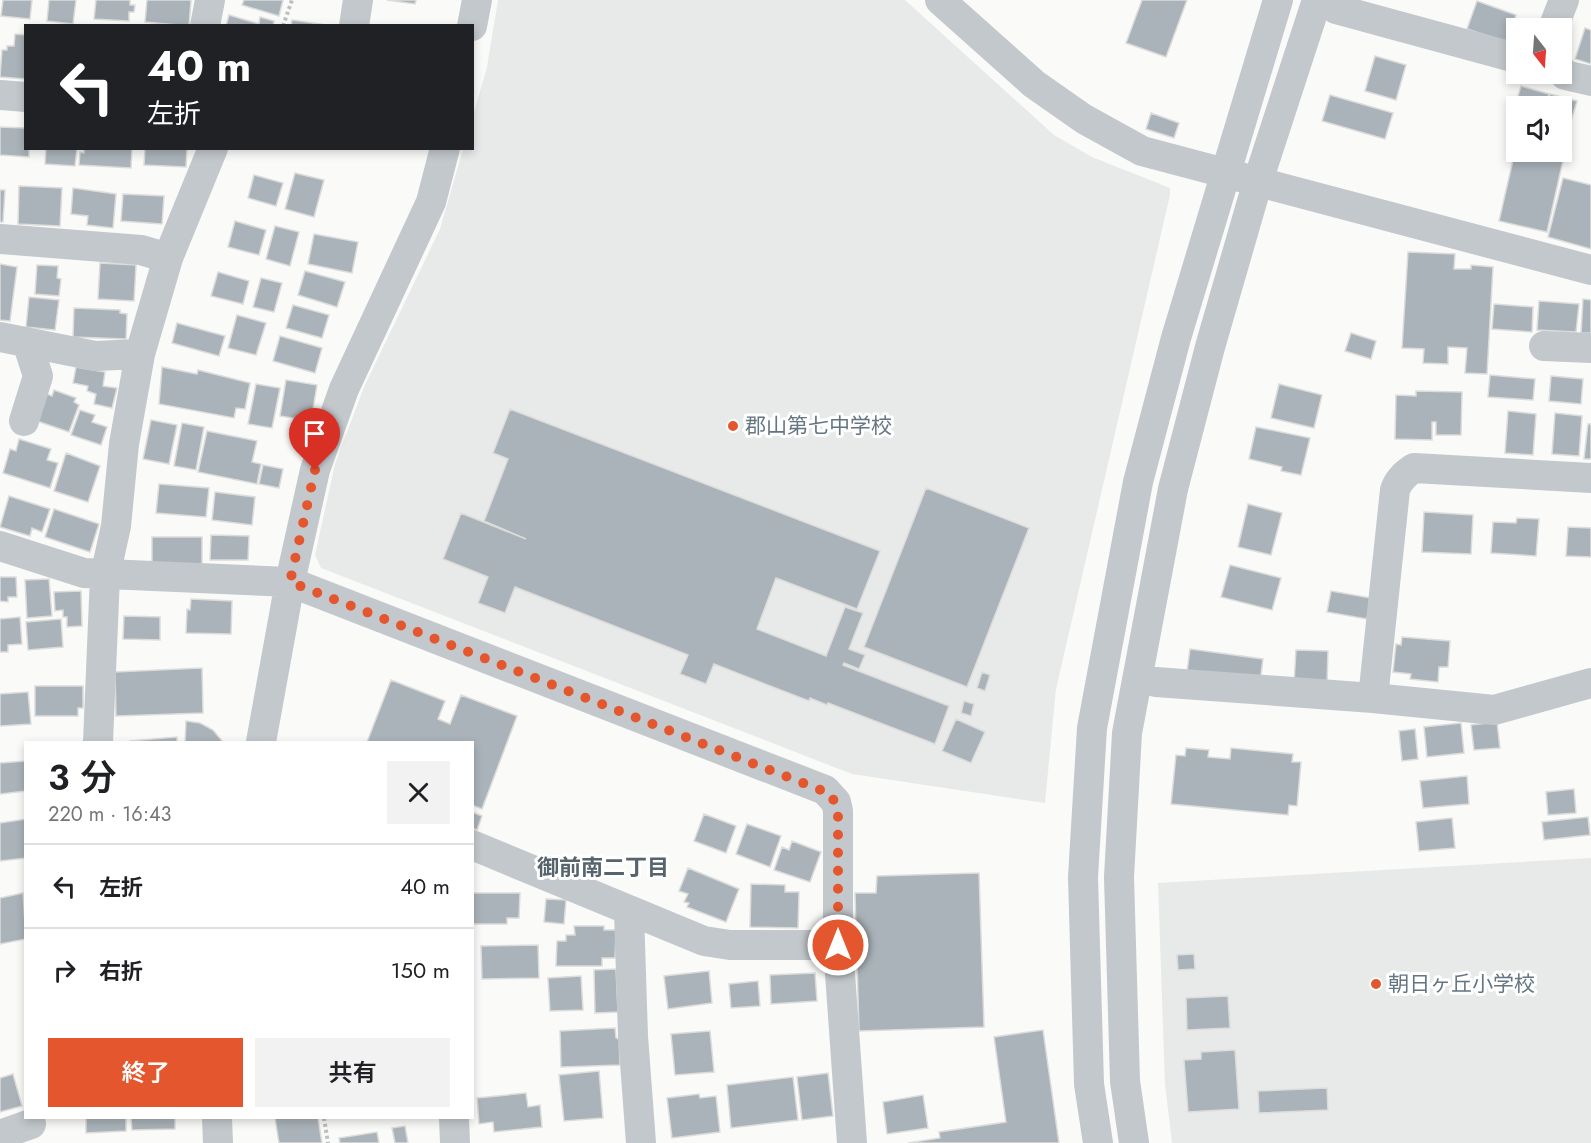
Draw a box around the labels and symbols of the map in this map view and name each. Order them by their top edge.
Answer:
north arrow [1506,18,1572,84]
pin [289,408,340,470]
place label: 郡山第七中学校 [745,411,892,441]
marker: 郡山第七中学校 [726,419,740,433]
district label: 御前南二丁目 [537,851,669,883]
position arrow [806,913,870,977]
place label: 朝日ヶ丘小学校 [1388,969,1535,999]
marker: 朝日ヶ丘小学校 [1369,977,1383,991]

